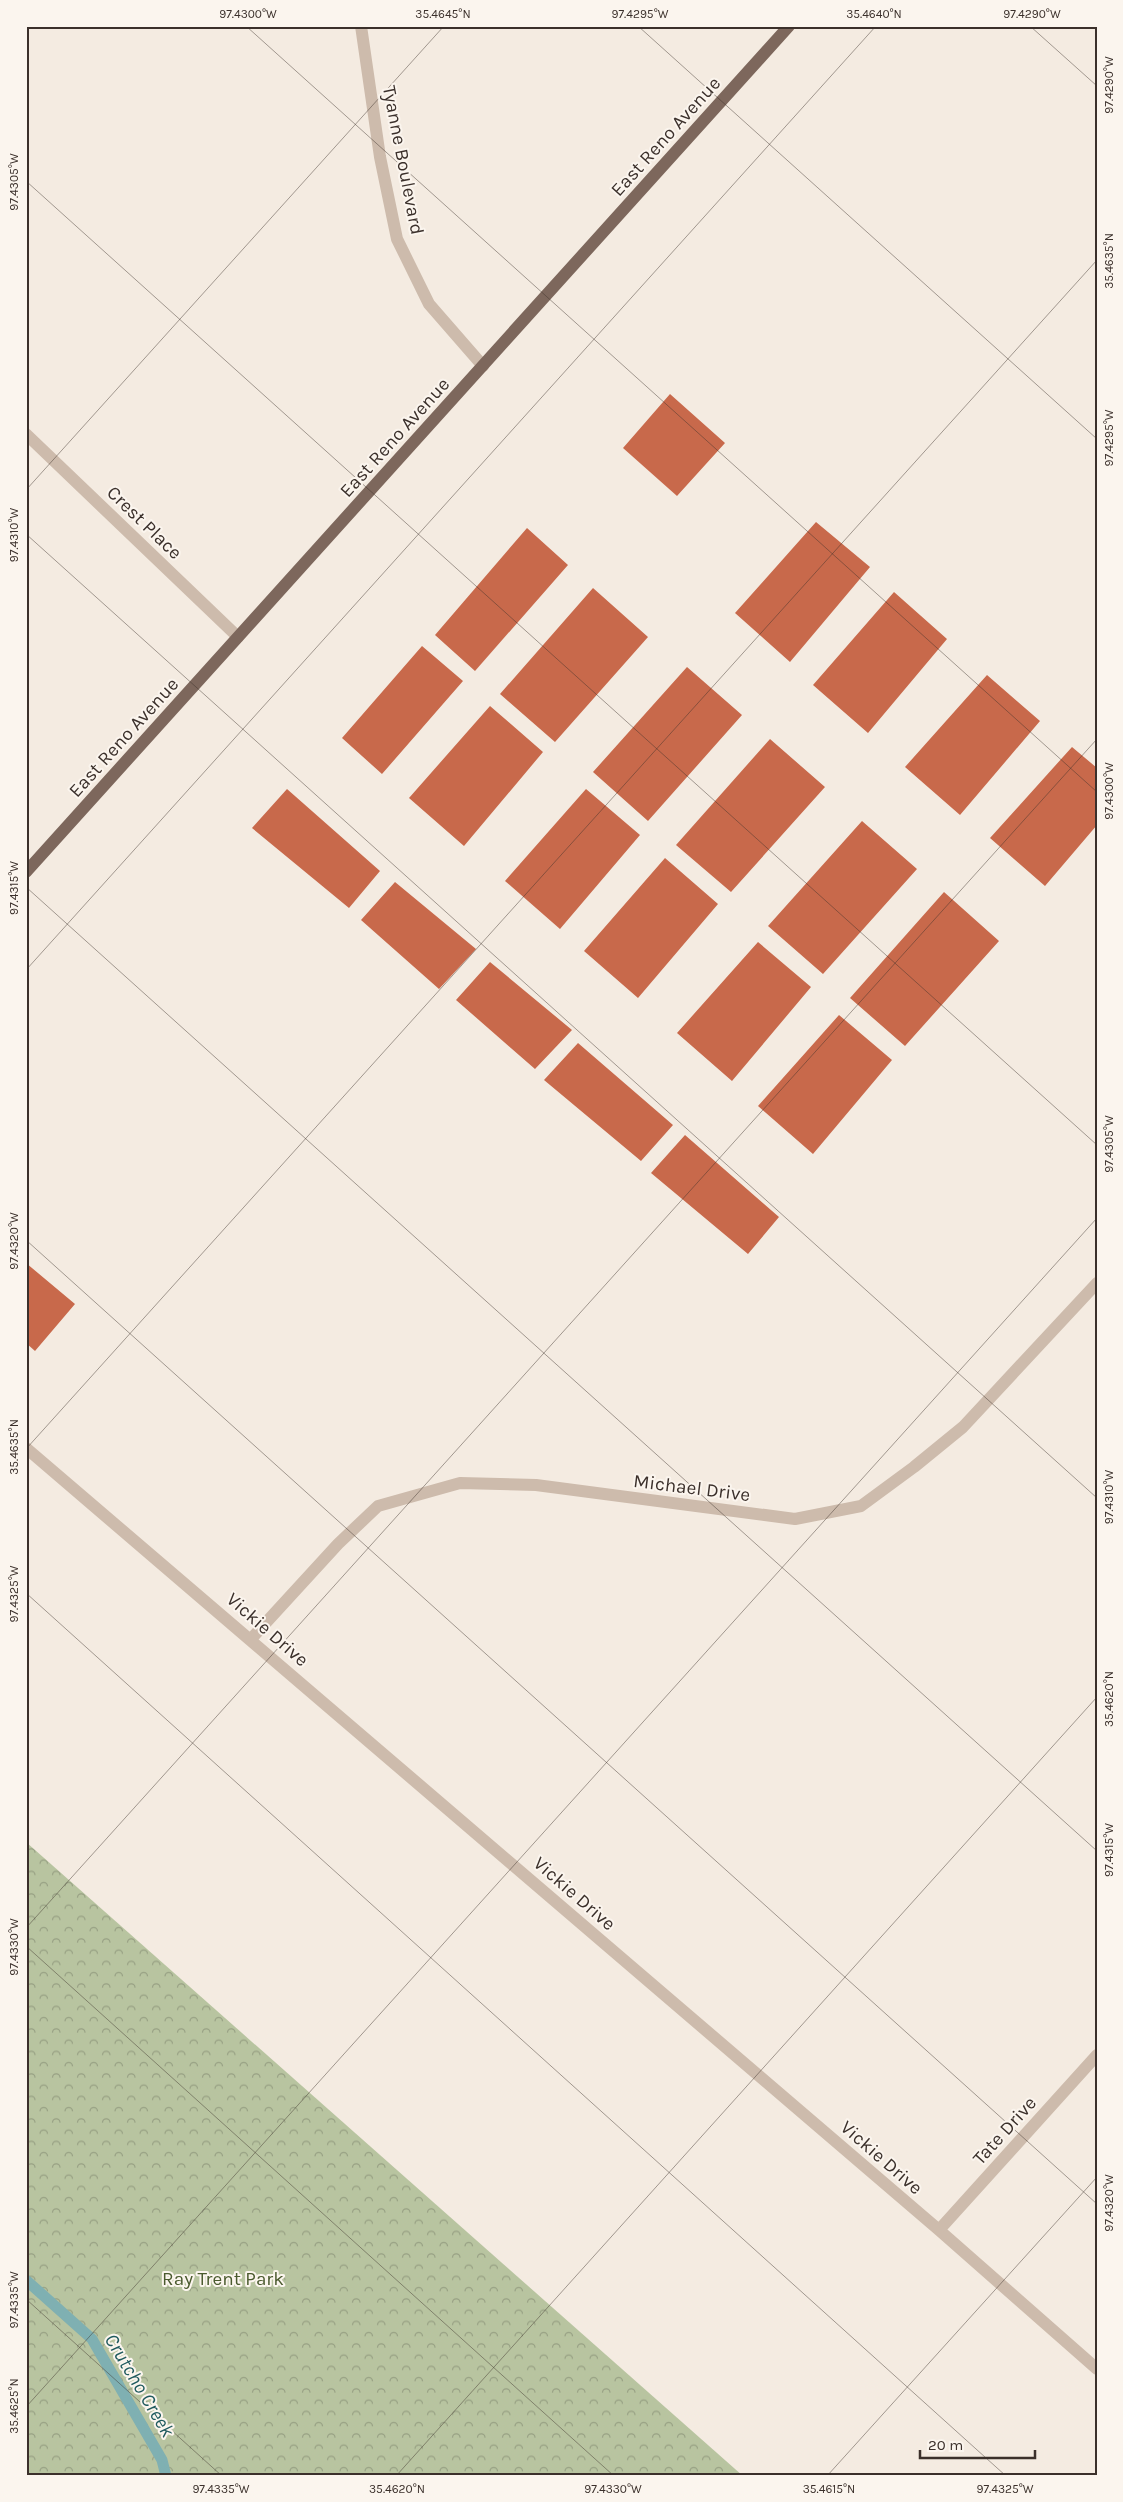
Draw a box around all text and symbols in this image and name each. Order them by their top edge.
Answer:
text: 97.4300°W [219,7,277,21]
text: 35.4645°N [415,7,471,21]
text: 97.4295°W [612,7,669,21]
text: 35.4640°N [846,7,902,21]
text: 97.4290°W [1003,7,1061,21]
text: 97.4290°W [1102,56,1116,114]
street label: East Reno Avenue [606,72,725,201]
street label: Tyanne Boulevard [378,84,428,237]
text: 97.4305°W [7,153,21,211]
text: 35.4635°N [1102,233,1116,289]
street label: East Reno Avenue [335,373,454,502]
text: 97.4295°W [1102,409,1116,466]
street label: Crest Place [102,482,186,564]
text: 97.4310°W [7,508,21,562]
street label: East Reno Avenue [64,673,183,802]
text: 97.4300°W [1102,762,1116,820]
text: 97.4315°W [7,861,21,915]
text: 97.4305°W [1102,1115,1116,1173]
text: 97.4320°W [7,1212,21,1270]
text: 35.4635°N [7,1419,21,1475]
street label: Michael Drive [632,1470,752,1506]
text: 97.4310°W [1102,1470,1116,1524]
text: 97.4325°W [7,1565,21,1623]
street label: Vickie Drive [222,1588,313,1671]
text: 35.4620°N [1102,1671,1116,1727]
text: 97.4315°W [1102,1823,1116,1877]
street label: Vickie Drive [529,1852,620,1935]
text: 97.4330°W [7,1918,21,1976]
street label: Tate Drive [968,2092,1041,2169]
street label: Vickie Drive [836,2116,927,2199]
text: 97.4320°W [1102,2174,1116,2232]
park label: Ray Trent Park [162,2268,284,2290]
text: 97.4335°W [7,2271,21,2329]
water label: Crutcho Creek [100,2329,180,2442]
text: 35.4625°N [7,2378,21,2434]
scale bar [920,2427,1036,2459]
text: 20 m [928,2436,963,2454]
text: 97.4335°W [192,2482,250,2496]
text: 35.4620°N [369,2482,425,2496]
text: 97.4330°W [584,2482,642,2496]
text: 35.4615°N [803,2482,855,2496]
text: 97.4325°W [976,2482,1034,2496]

